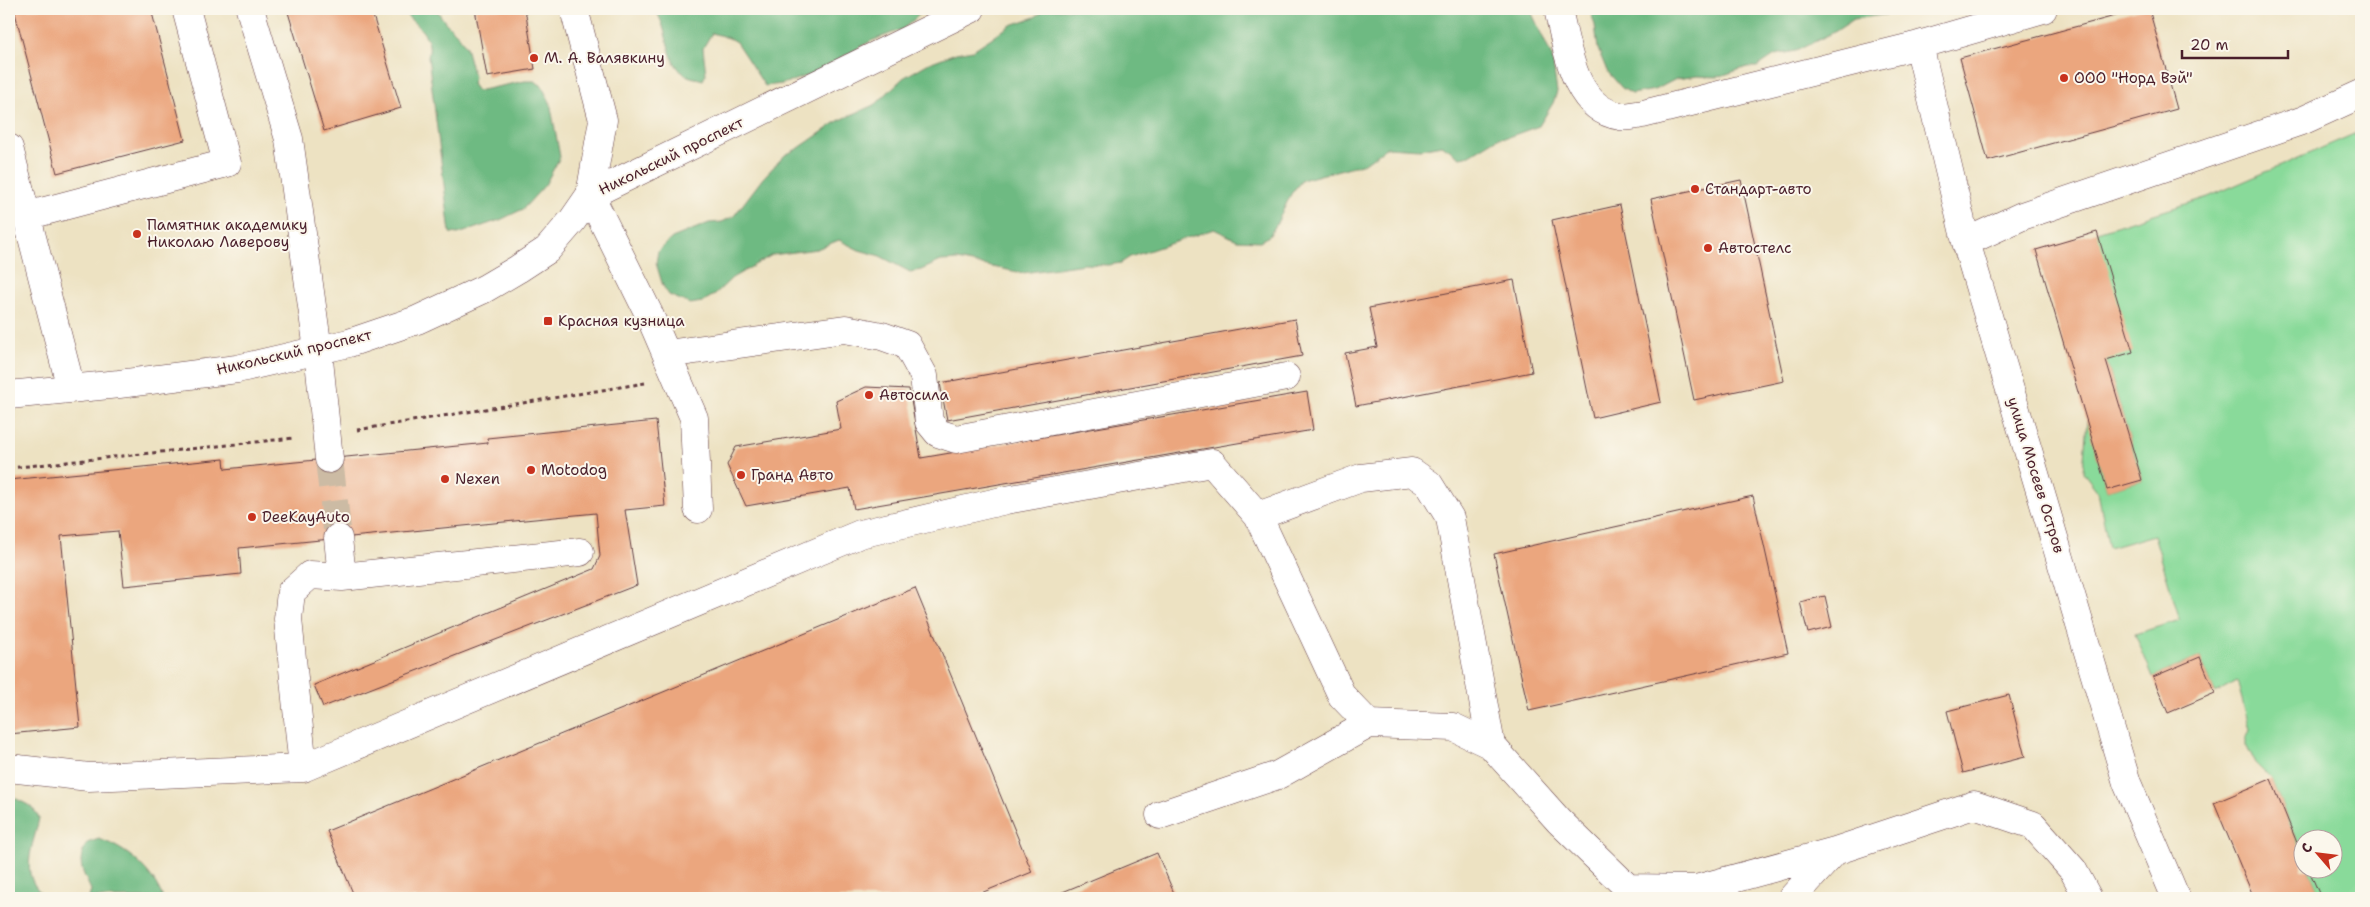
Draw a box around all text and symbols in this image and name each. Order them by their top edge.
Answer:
scale bar [2182,28,2289,60]
text: 20 m [2190,35,2229,55]
place label: М. А. Валявкину [544,48,665,68]
marker: М. А. Валявкину [528,52,540,64]
place label: ООО "Норд Вэй" [2074,68,2193,88]
marker: ООО "Норд Вэй" [2058,72,2070,84]
street label: Никольский проспект [595,112,747,200]
place label: Стандарт-авто [1705,179,1812,199]
marker: Стандарт-авто [1689,183,1701,195]
place label: Памятник академику Николаю Лаверову [147,215,308,252]
marker: Памятник академику Николаю Лаверову [131,228,143,240]
place label: Автостелс [1718,238,1792,258]
marker: Автостелс [1702,242,1714,254]
place label: Красная кузница [558,311,685,331]
marker: Красная кузница [542,315,554,327]
street label: Никольский проспект [214,324,374,380]
place label: Автосила [879,385,950,405]
marker: Автосила [863,389,875,401]
street label: улица Мосеев Остров [2003,395,2069,556]
place label: Motodog [541,460,607,480]
marker: Motodog [525,464,537,476]
place label: Гранд Авто [751,465,834,485]
place label: Nexen [455,469,500,489]
marker: Гранд Авто [735,469,747,481]
marker: Nexen [439,473,451,485]
place label: DeeKayAuto [262,507,350,527]
marker: DeeKayAuto [246,511,258,523]
north arrow [2292,830,2342,880]
text: С [2297,840,2316,856]

